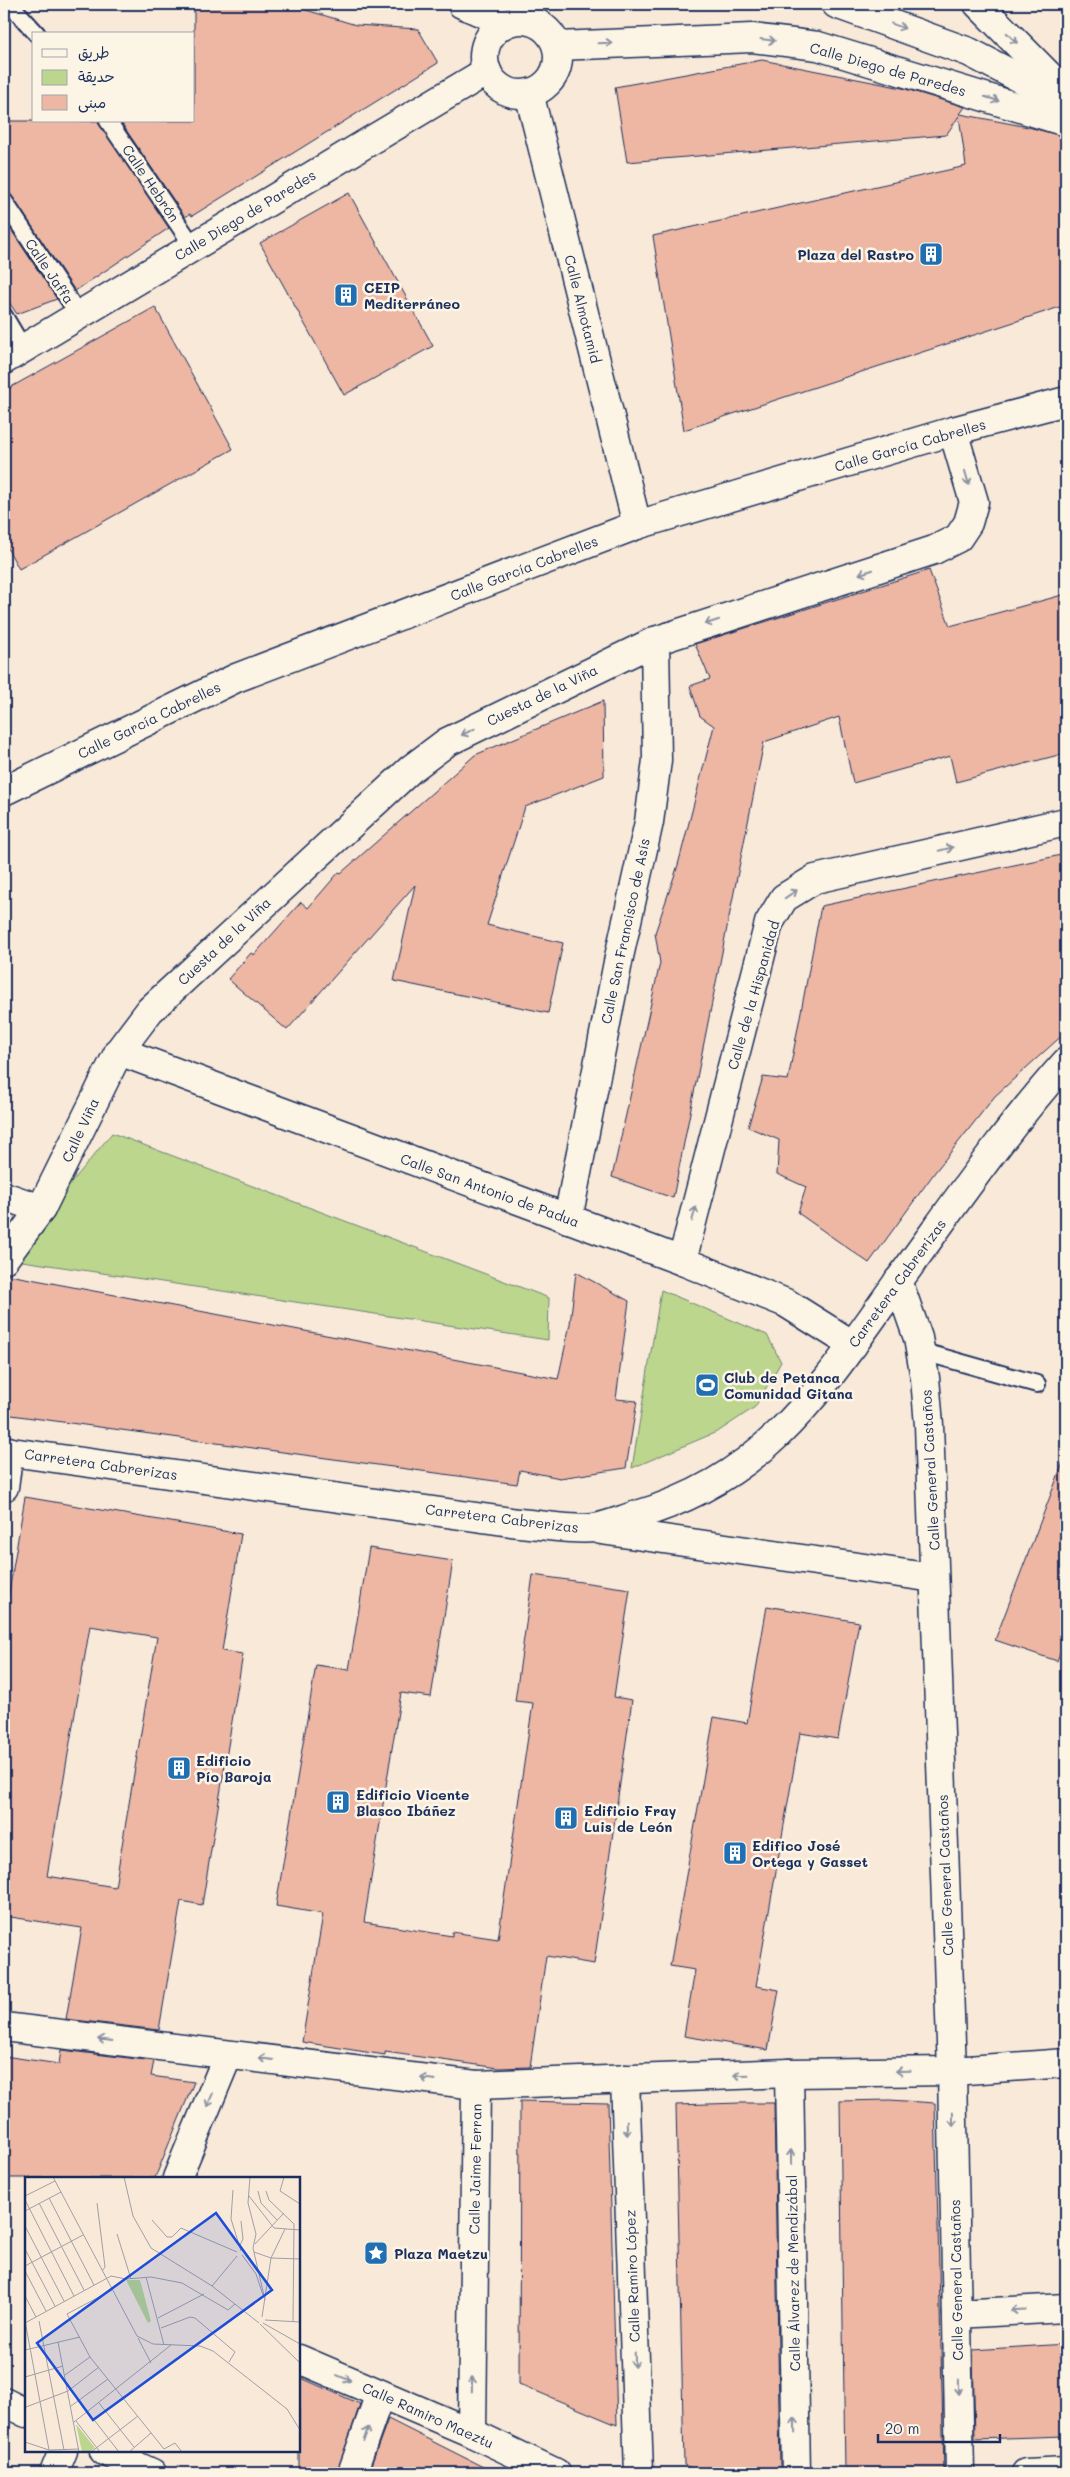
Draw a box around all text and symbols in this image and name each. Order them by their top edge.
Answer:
one-way arrow [890,22,905,31]
legend [32,32,195,122]
one-way arrow [1006,32,1018,45]
one-way arrow [759,35,775,45]
street label: Calle Diego de Paredes [808,38,968,100]
one-way arrow [597,39,613,48]
text: طريق [78,42,110,62]
text: حديقة [78,66,115,86]
text: مبنى [78,92,106,113]
one-way arrow [983,95,999,105]
street label: Calle Hebrón [118,141,184,225]
street label: Calle Diego de Paredes [171,165,319,265]
street label: Calle Jaffa [21,235,79,307]
building icon: Plaza del Rastro [918,241,944,267]
place label: Plaza del Rastro [797,245,915,264]
street label: Calle Almotamid [560,253,606,365]
place label: CEIP Mediterráneo [364,278,460,313]
building icon: CEIP Mediterráneo [333,282,359,308]
street label: Calle García Cabrelles [832,414,988,476]
one-way arrow [962,470,972,486]
street label: Calle García Cabrelles [447,531,601,605]
one-way arrow [859,567,875,577]
one-way arrow [704,618,720,627]
street label: Cuesta de la Viña [483,660,601,730]
street label: Calle García Cabrelles [74,677,224,763]
one-way arrow [461,728,476,737]
street label: Calle San Francisco de Asís [596,837,654,1025]
one-way arrow [937,844,953,853]
one-way arrow [784,889,798,899]
street label: Cuesta de la Viña [173,893,275,989]
street label: Calle de la Hispanidad [723,918,783,1072]
street label: Calle Viña [57,1095,103,1165]
street label: Calle San Antonio de Padua [398,1149,582,1231]
one-way arrow [690,1207,699,1223]
street label: Carretera Cabrerizas [844,1215,950,1351]
place label: Club de Petanca Comunidad Gitana [724,1368,854,1403]
sports icon: Club de Petanca Comunidad Gitana [694,1372,720,1398]
street label: Calle General Castaños [916,1389,944,1551]
street label: Carretera Cabrerizas [23,1444,179,1484]
street label: Carretera Cabrerizas [424,1499,580,1537]
place label: Edificio Pío Baroja [196,1751,272,1786]
building icon: Edificio Pío Baroja [166,1755,192,1781]
place label: Edificio Vicente Blasco Ibáñez [356,1785,469,1820]
building icon: Edificio Vicente Blasco Ibáñez [325,1789,351,1815]
street label: Calle General Castaños [933,1794,957,1956]
place label: Edificio Fray Luis de León [584,1801,677,1836]
building icon: Edificio Fray Luis de León [553,1805,579,1831]
place label: Edifico José Ortega y Gasset [752,1836,868,1871]
building icon: Edifico José Ortega y Gasset [722,1840,748,1866]
one-way arrow [97,2035,113,2045]
one-way arrow [259,2054,275,2064]
one-way arrow [895,2066,912,2076]
one-way arrow [733,2070,749,2079]
one-way arrow [420,2074,436,2084]
one-way arrow [204,2092,214,2107]
street label: Calle Jaime Ferran [464,2103,486,2235]
one-way arrow [948,2111,958,2127]
one-way arrow [622,2120,631,2136]
one-way arrow [786,2149,795,2165]
street label: Calle Álvarez de Mendizábal [782,2175,804,2371]
inset map [25,2177,300,2452]
street label: Calle General Castaños [945,2199,967,2361]
street label: Calle Ramiro López [620,2209,644,2343]
place icon: Plaza Maetzu [363,2240,389,2266]
place label: Plaza Maetzu [394,2244,488,2263]
one-way arrow [1010,2306,1026,2315]
one-way arrow [630,2352,640,2368]
one-way arrow [336,2374,351,2384]
one-way arrow [467,2376,477,2392]
street label: Calle Ramiro Maeztu [359,2377,497,2453]
one-way arrow [953,2378,963,2395]
scale bar [878,2412,1000,2444]
one-way arrow [791,2417,800,2433]
text: 20 m [885,2418,919,2438]
one-way arrow [362,2426,371,2442]

